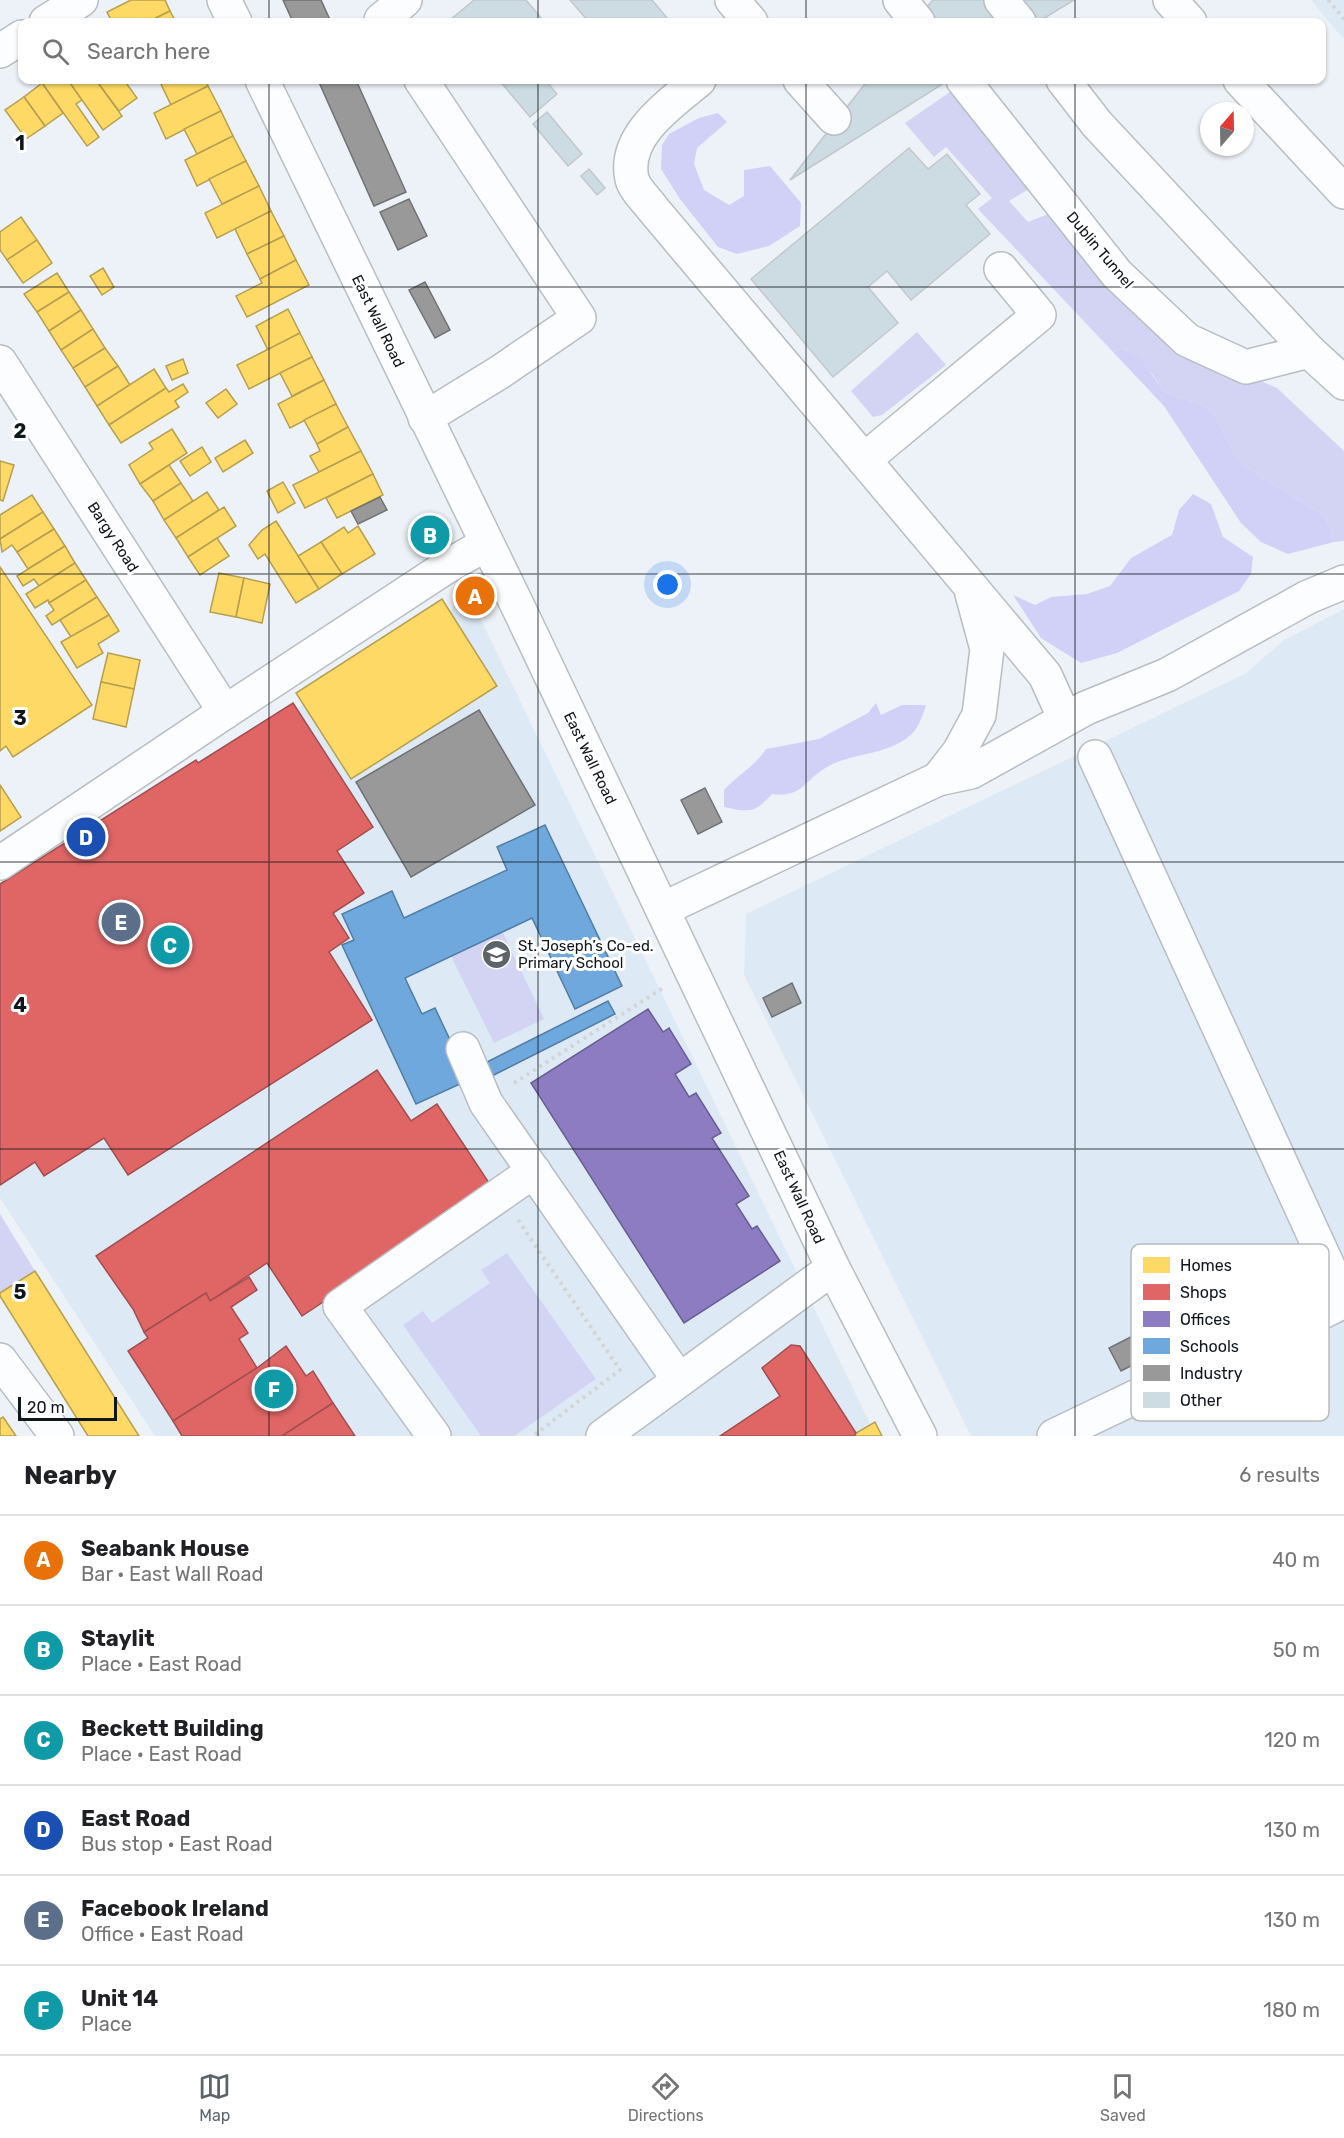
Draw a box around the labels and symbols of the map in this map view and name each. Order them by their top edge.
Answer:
north arrow [1200,102,1254,156]
text: 1 [15,131,25,155]
street label: Dublin Tunnel [1063,208,1137,292]
street label: East Wall Road [348,272,408,370]
text: 2 [14,419,27,443]
street label: Bargy Road [84,499,142,575]
pin: B [410,512,450,558]
your location [653,570,682,599]
pin: A [456,574,494,618]
text: 3 [13,706,27,730]
street label: East Wall Road [560,709,620,807]
pin: D [66,814,106,860]
pin: E [102,900,140,944]
pin: C [150,922,190,968]
place label: St. Joseph’s Co-ed. Primary School [518,937,654,972]
school or university icon: St. Joseph’s Co-ed. Primary School [481,939,513,971]
text: 4 [13,993,27,1017]
street label: East Wall Road [770,1148,828,1246]
legend [1131,1244,1329,1421]
text: Homes [1180,1256,1232,1275]
text: 5 [14,1280,27,1304]
text: Shops [1180,1283,1227,1302]
text: Offices [1180,1310,1230,1329]
text: Schools [1180,1337,1239,1356]
text: Industry [1180,1364,1243,1383]
pin: F [254,1366,294,1412]
text: Other [1180,1391,1222,1410]
scale bar [18,1394,117,1422]

